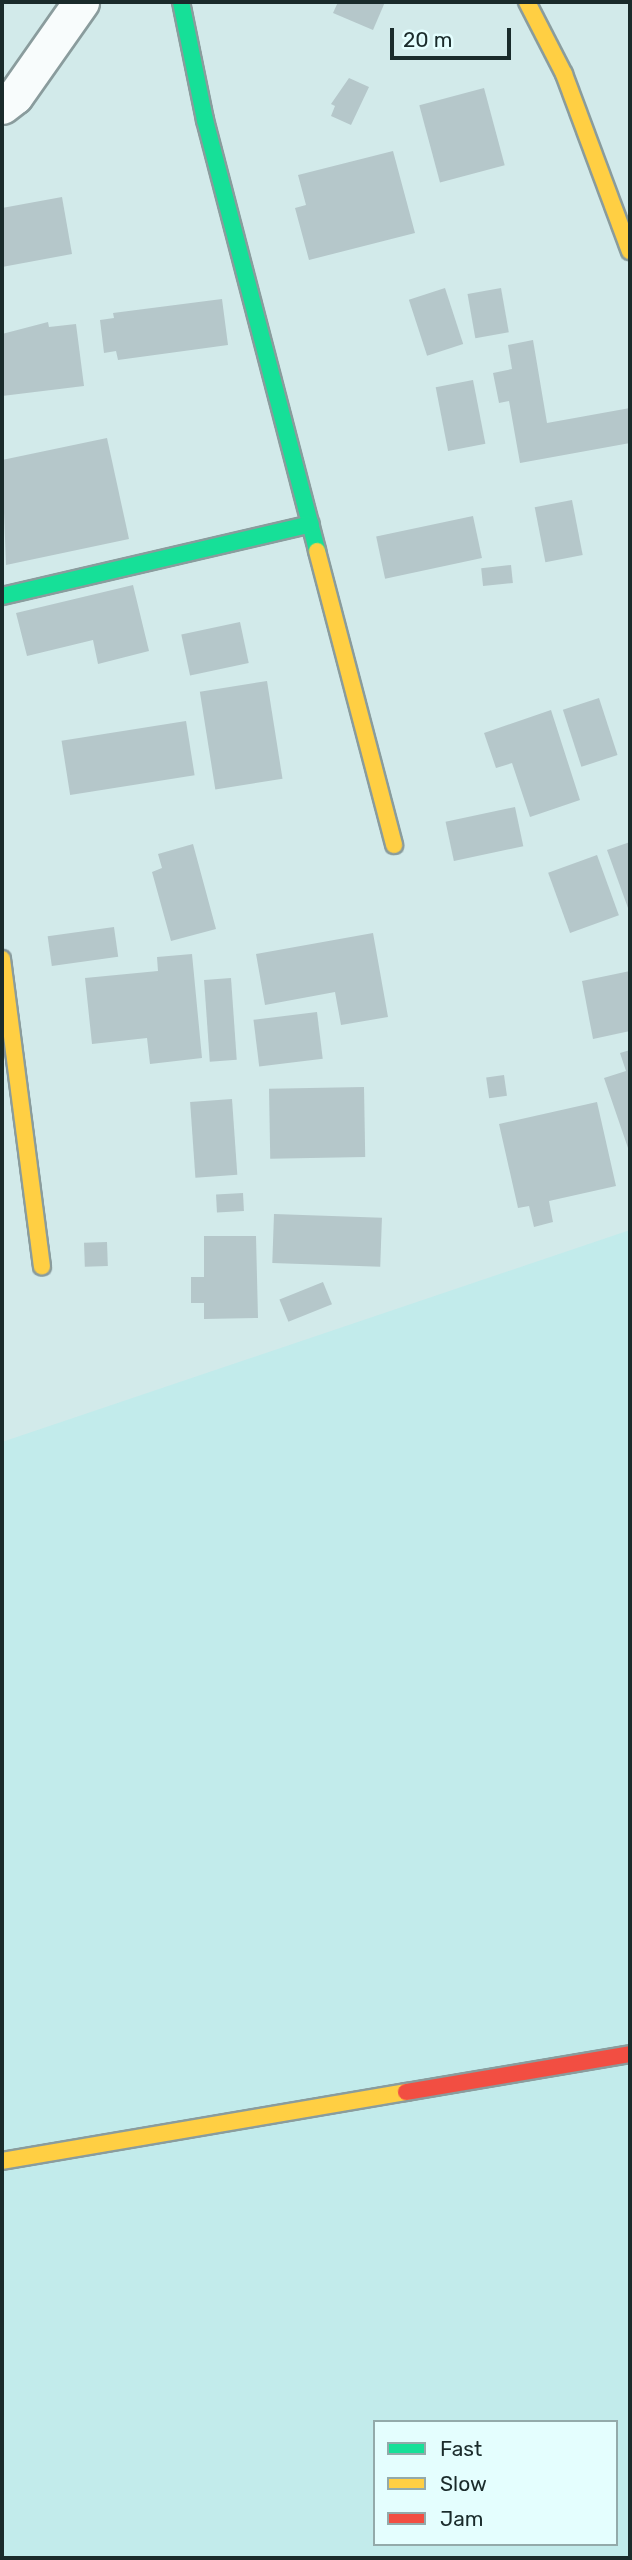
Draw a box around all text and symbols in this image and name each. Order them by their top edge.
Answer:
scale bar [394,14,515,58]
text: 20 m [403,27,452,52]
legend [373,2420,618,2546]
text: Fast [440,2436,482,2461]
text: Slow [440,2471,487,2496]
text: Jam [440,2506,484,2531]

